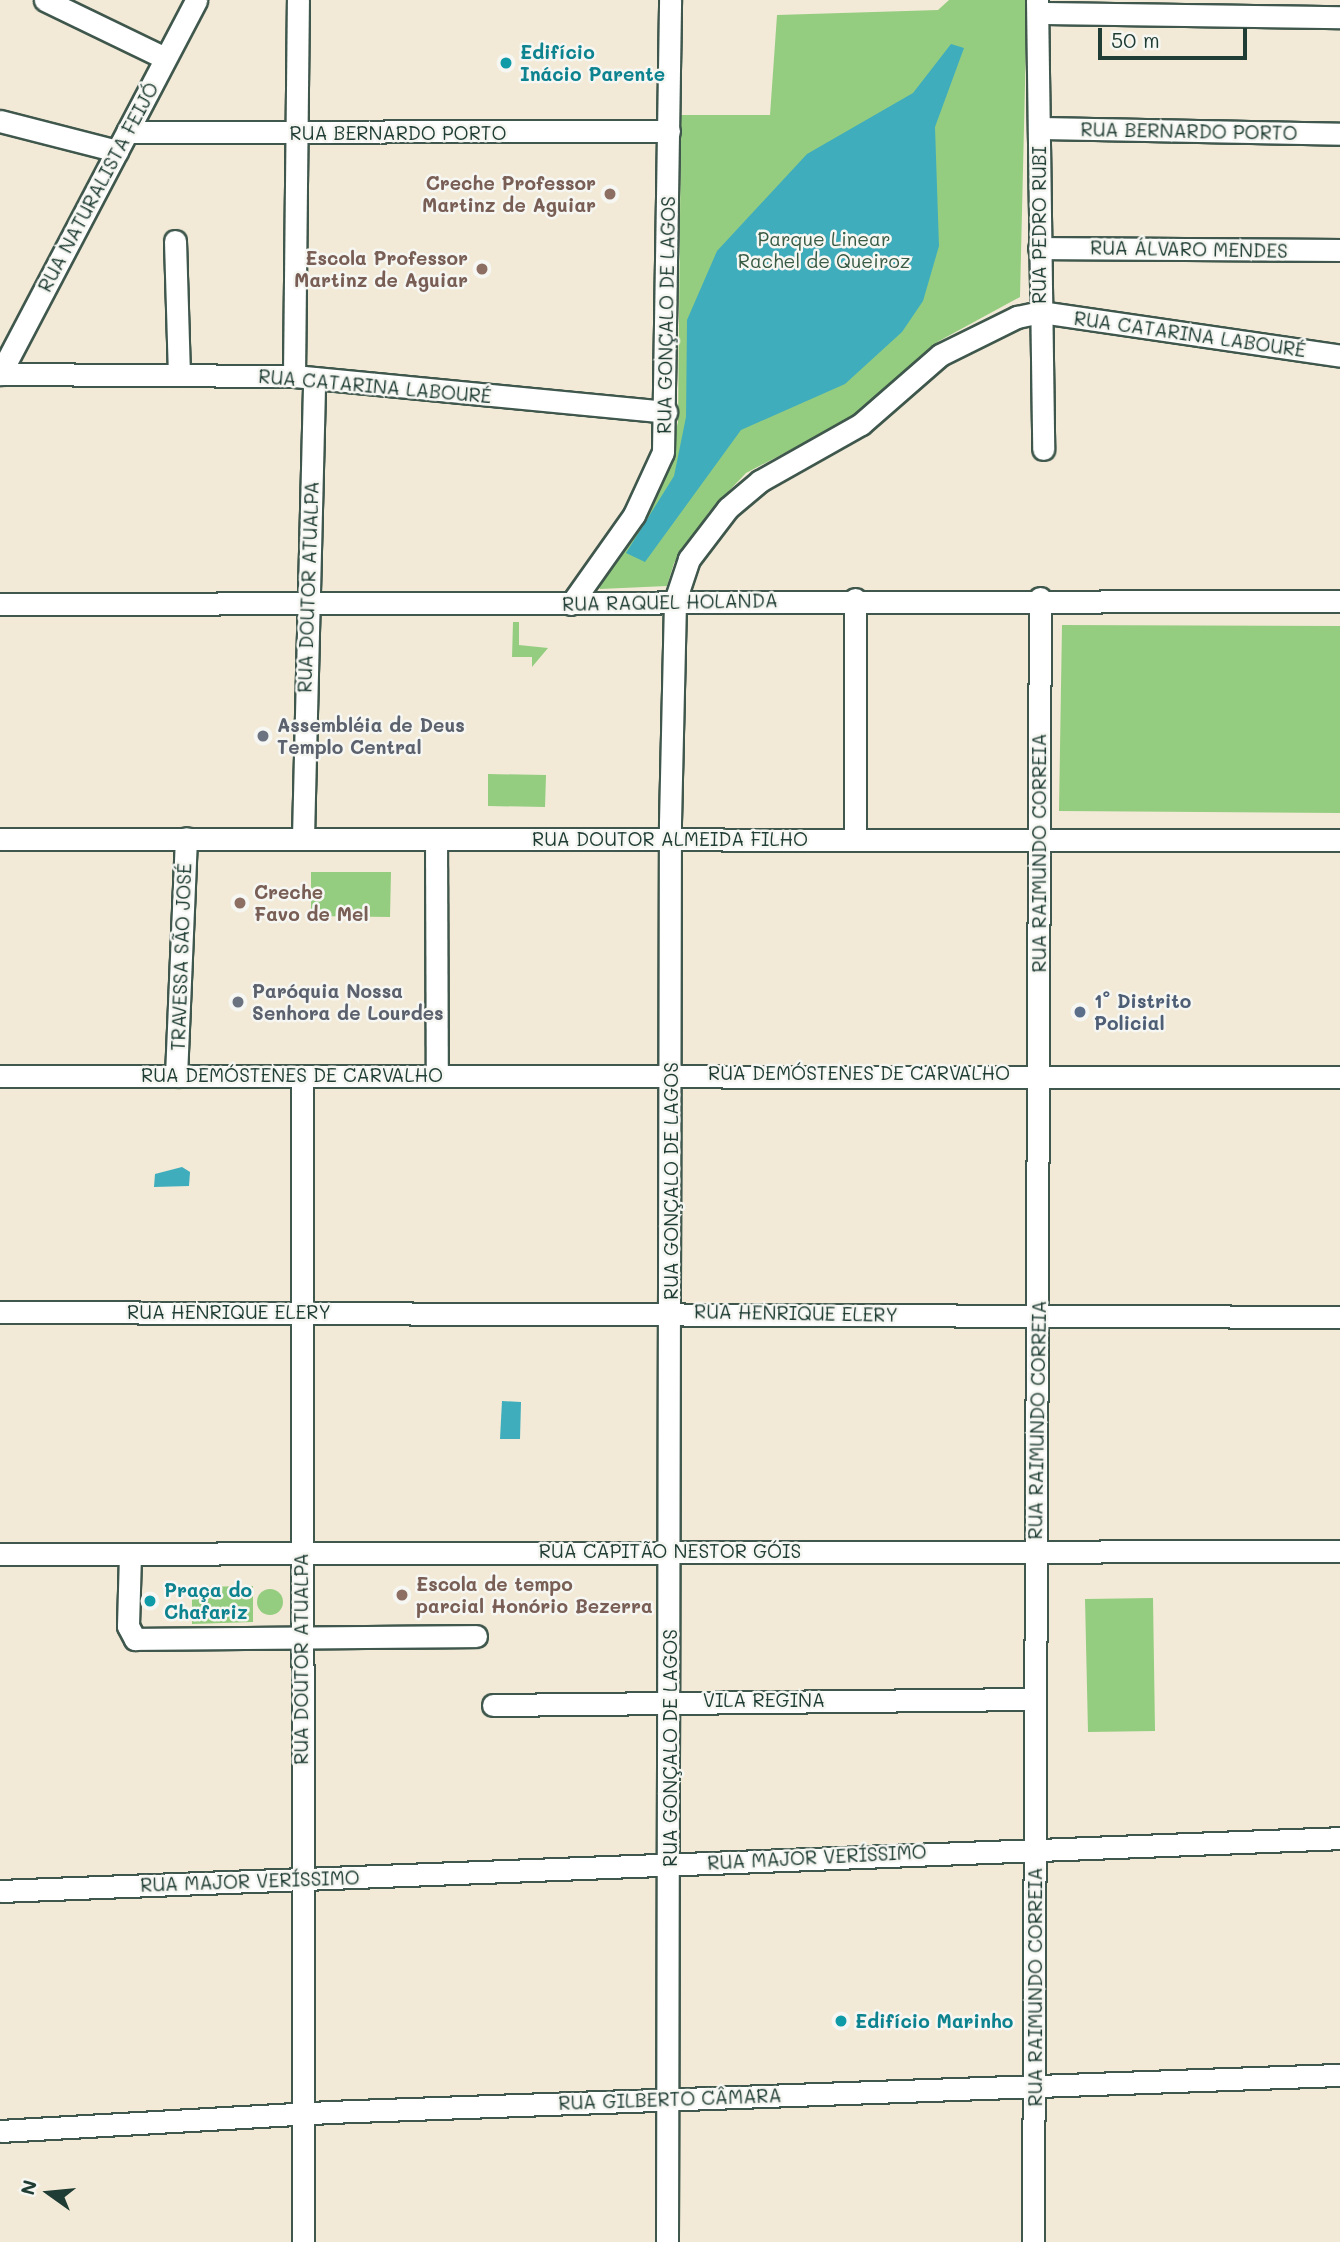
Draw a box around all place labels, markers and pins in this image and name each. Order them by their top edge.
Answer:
place label: Edifício Inácio Parente [520,41,665,85]
marker: Edifício Inácio Parente [498,55,514,71]
place label: Creche Professor Martinz de Aguiar [422,172,596,216]
marker: Creche Professor Martinz de Aguiar [602,186,618,202]
place label: Escola Professor Martinz de Aguiar [294,247,468,291]
marker: Escola Professor Martinz de Aguiar [474,261,490,277]
place label: Assembléia de Deus Templo Central [277,714,465,758]
marker: Assembléia de Deus Templo Central [255,728,271,744]
place label: Creche Favo de Mel [254,881,369,925]
marker: Creche Favo de Mel [232,895,248,911]
place label: Paróquia Nossa Senhora de Lourdes [252,980,444,1024]
place label: 1° Distrito Policial [1094,990,1191,1034]
marker: Paróquia Nossa Senhora de Lourdes [230,994,246,1010]
marker: 1° Distrito Policial [1072,1004,1088,1020]
place label: Escola de tempo parcial Honório Bezerra [416,1573,653,1617]
place label: Praça do Chafariz [164,1579,252,1623]
marker: Escola de tempo parcial Honório Bezerra [394,1587,410,1603]
marker: Praça do Chafariz [142,1593,158,1609]
place label: Edifício Marinho [855,2010,1013,2032]
marker: Edifício Marinho [833,2013,849,2029]

